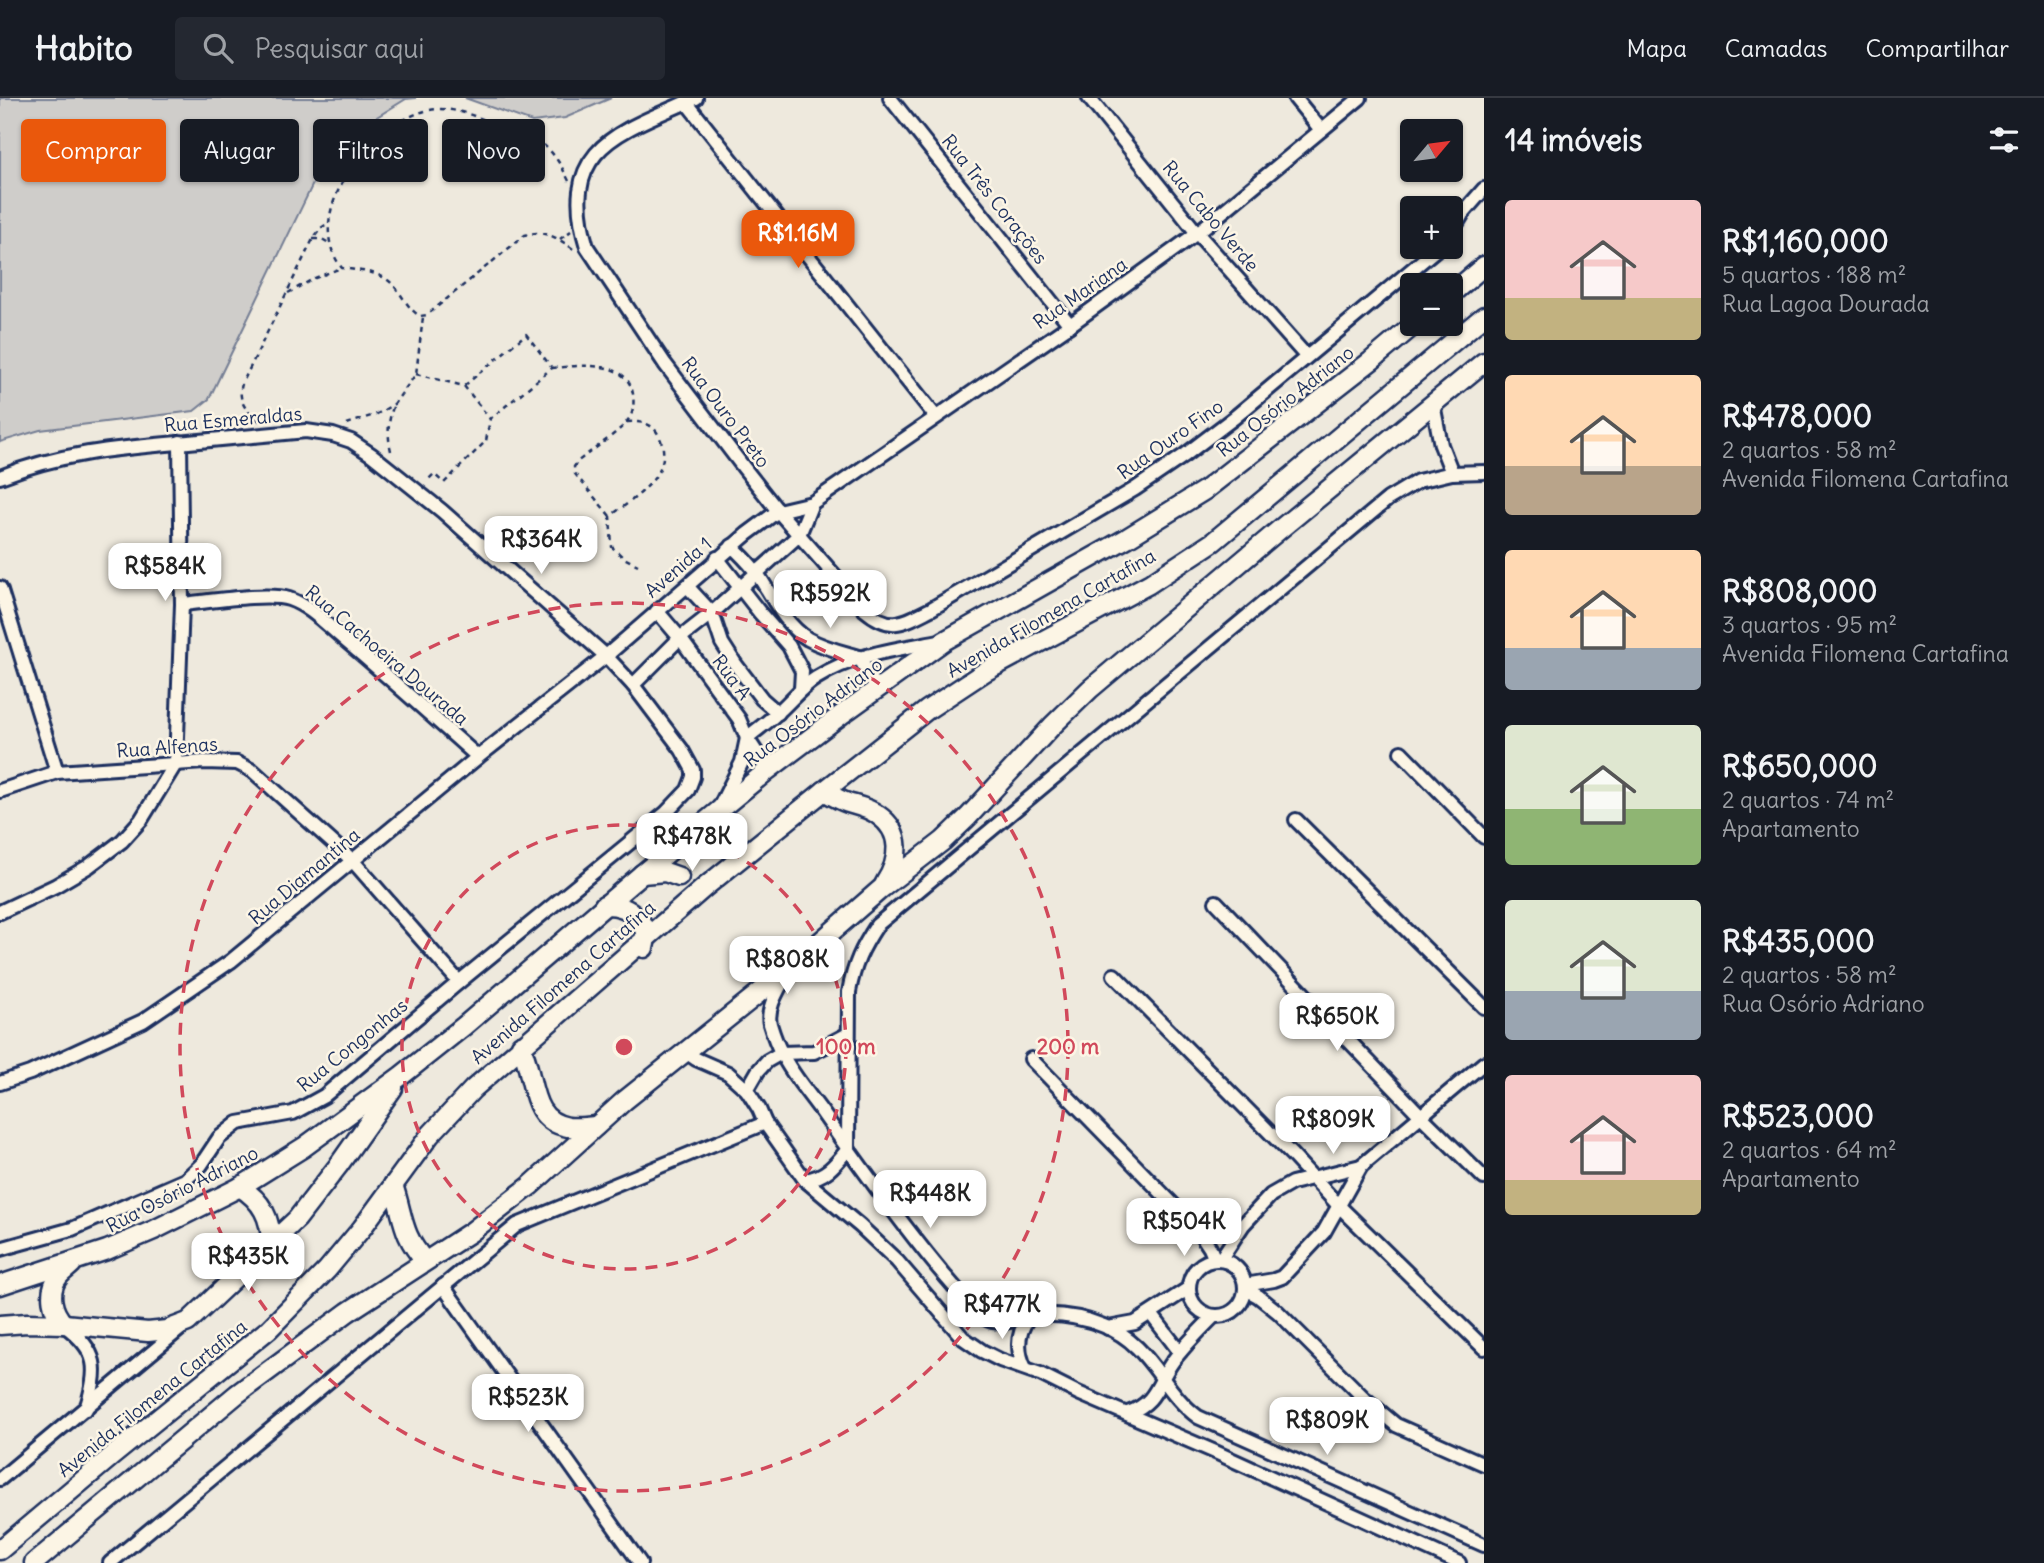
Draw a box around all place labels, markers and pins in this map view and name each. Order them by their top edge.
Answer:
pin: R$1.16M [733,211,863,270]
pin: R$364K [484,517,598,576]
pin: R$584K [108,544,222,603]
pin: R$592K [773,570,887,630]
pin: R$478K [635,814,749,873]
pin: R$808K [730,936,844,996]
pin: R$650K [1280,993,1394,1053]
centre of rings [612,1035,636,1059]
pin: R$809K [1276,1096,1390,1156]
pin: R$448K [873,1170,987,1230]
pin: R$504K [1127,1198,1241,1258]
pin: R$435K [191,1234,305,1293]
pin: R$477K [945,1282,1059,1341]
pin: R$523K [471,1374,585,1434]
pin: R$809K [1270,1398,1384,1457]

